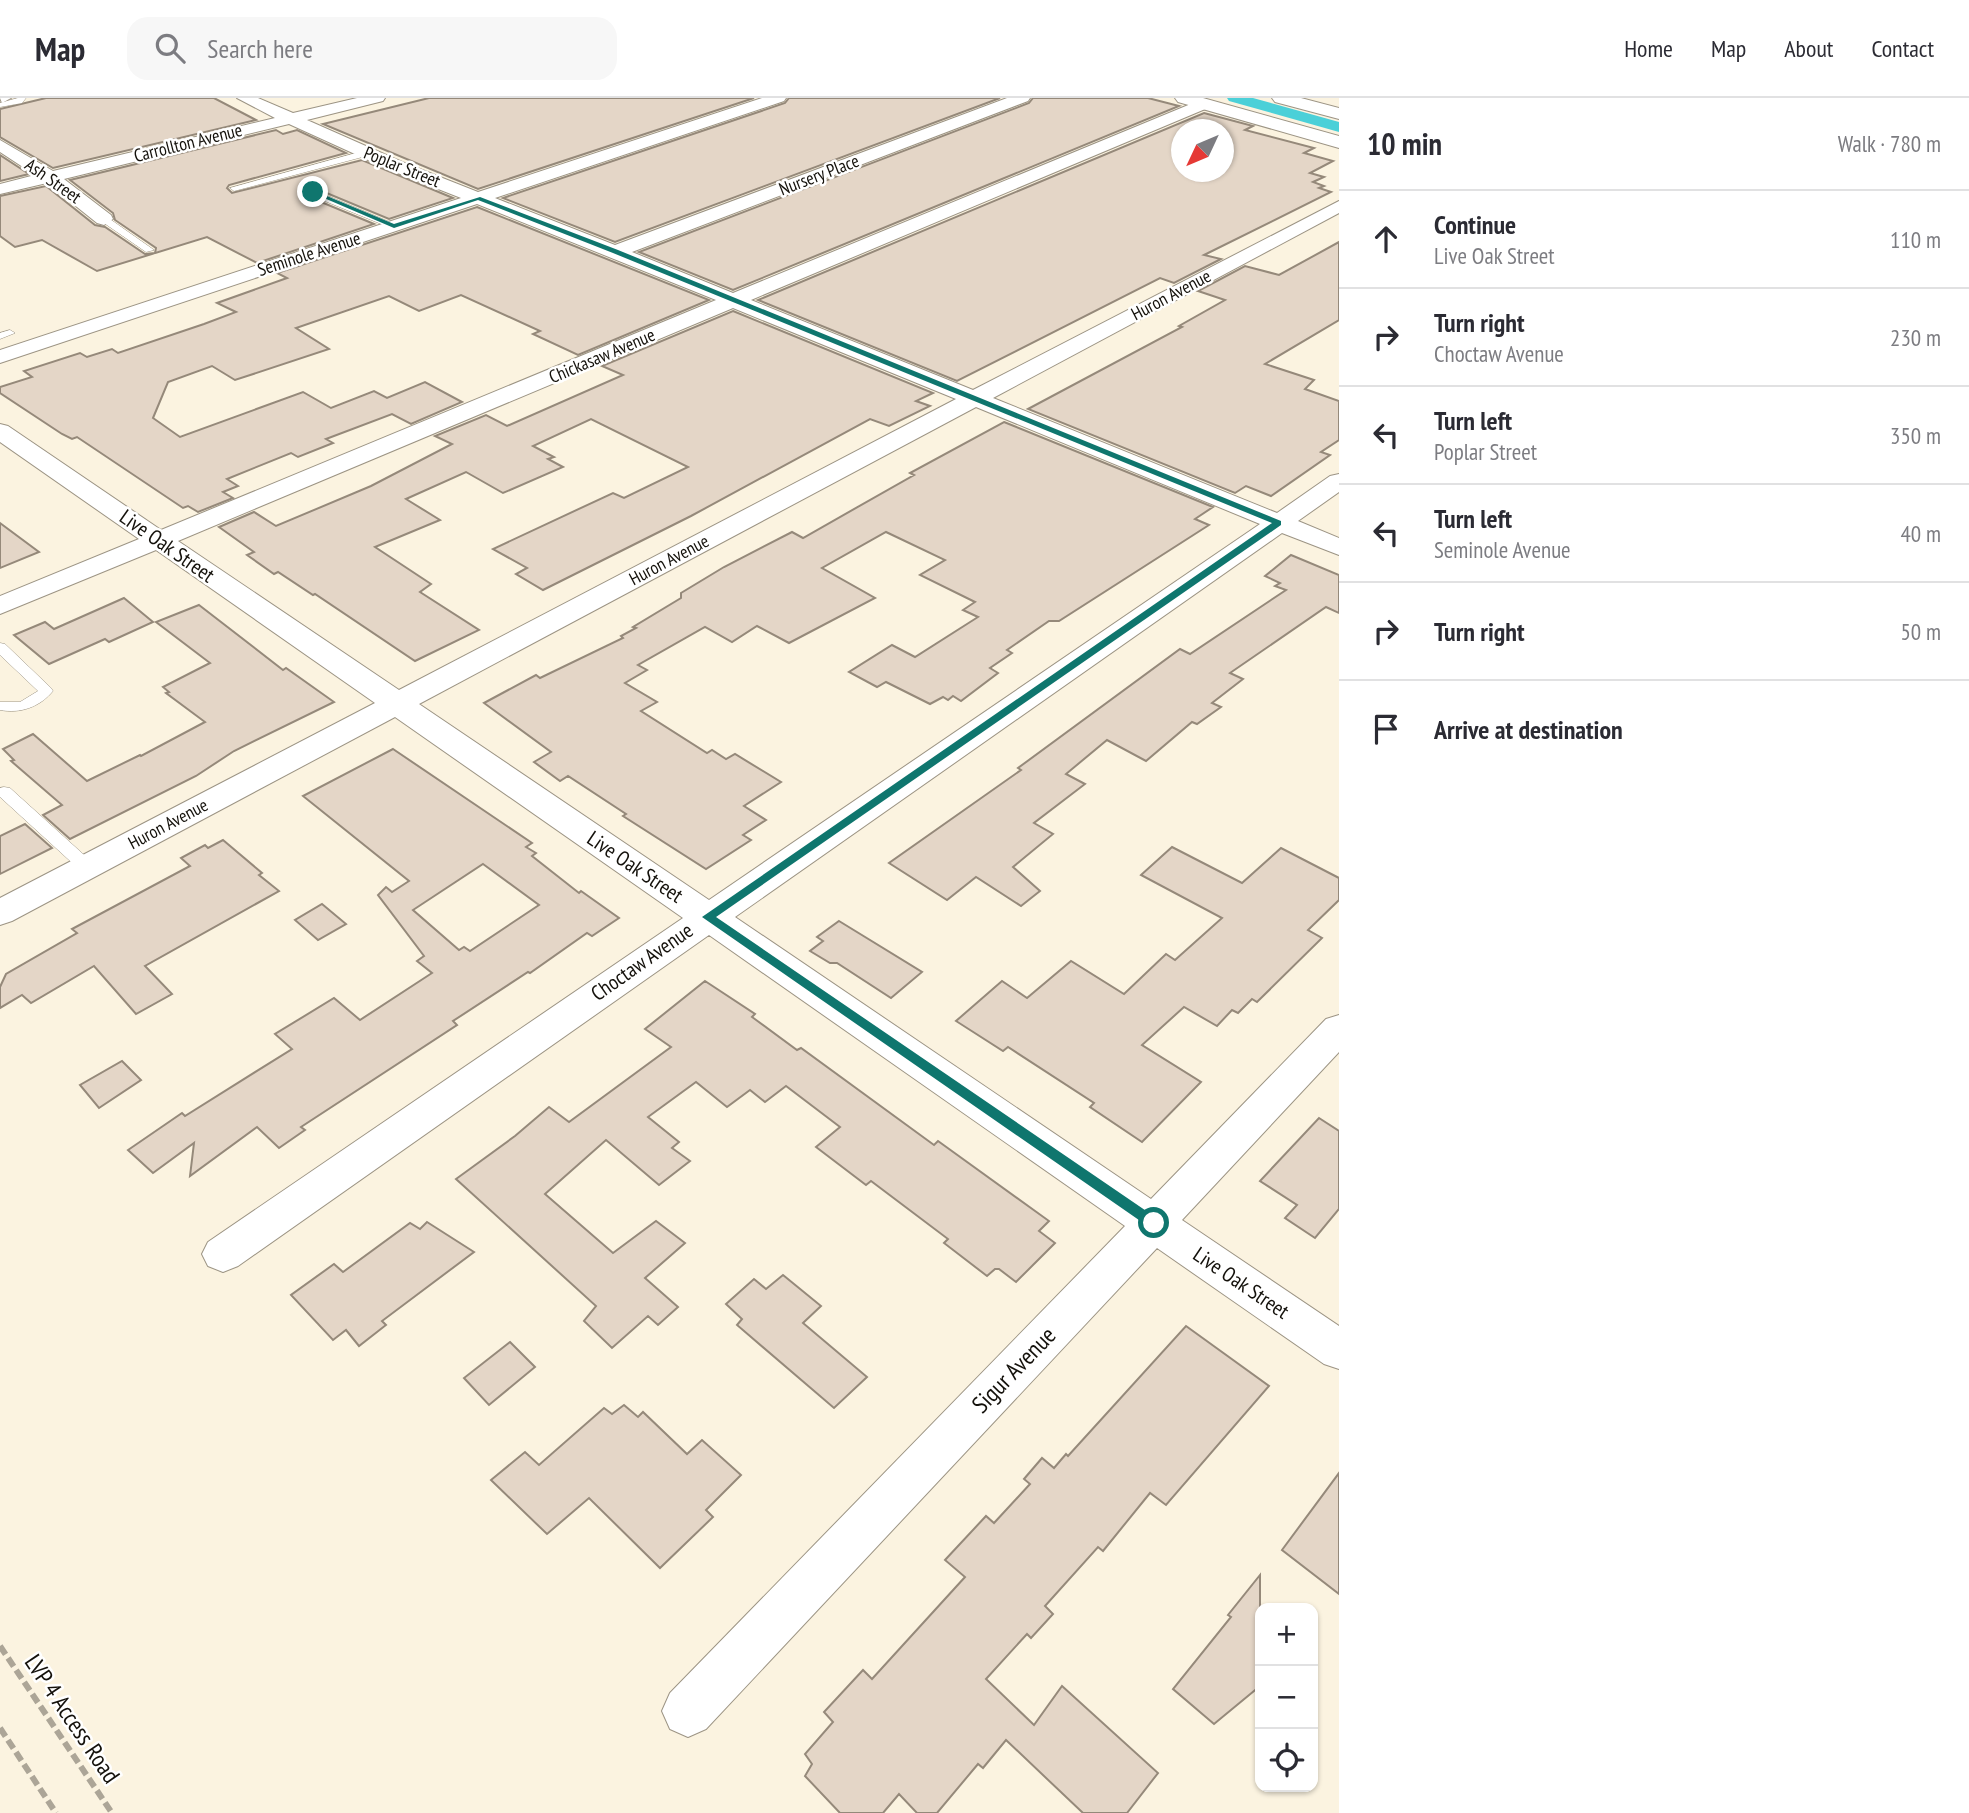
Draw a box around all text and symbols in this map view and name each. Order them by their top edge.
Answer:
search box [127,17,617,80]
text: Map [35,27,85,70]
icon: search [151,29,189,67]
text: Search here [207,32,313,65]
text: Home [1624,33,1673,64]
text: Map [1711,33,1746,64]
text: About [1784,33,1833,64]
text: Contact [1871,33,1934,64]
street label: Carrollton Avenue [131,118,244,167]
north arrow [1171,119,1234,182]
text: 10 min [1367,124,1442,163]
text: Walk · 780 m [1838,129,1941,158]
street label: Poplar Street [361,141,444,192]
street label: Nursery Place [775,149,862,200]
street label: Ash Street [21,153,86,208]
route end [297,176,328,207]
text: Continue [1434,208,1516,241]
icon: ahead [1367,220,1405,258]
text: 110 m [1890,225,1941,254]
street label: Seminole Avenue [254,226,363,281]
text: Live Oak Street [1434,241,1555,270]
street label: Huron Avenue [1127,264,1215,325]
text: Turn right [1434,306,1525,339]
icon: right [1367,318,1405,356]
street label: Chickasaw Avenue [545,323,658,388]
text: 230 m [1890,323,1941,352]
text: Choctaw Avenue [1434,339,1564,368]
text: Turn left [1434,404,1512,437]
icon: left [1367,416,1405,454]
text: 350 m [1890,421,1941,450]
text: Poplar Street [1434,437,1537,466]
text: Turn left [1434,502,1512,535]
street label: Live Oak Street [114,503,220,588]
icon: left [1367,514,1405,552]
text: 40 m [1900,519,1941,548]
street label: Huron Avenue [625,529,713,590]
text: Seminole Avenue [1434,535,1571,564]
icon: right [1367,612,1405,650]
text: Turn right [1434,615,1525,648]
text: 50 m [1900,617,1941,646]
icon: arrive [1367,710,1405,748]
text: Arrive at destination [1434,713,1623,746]
street label: Huron Avenue [124,793,212,854]
street label: Live Oak Street [582,825,689,909]
street label: Choctaw Avenue [585,917,698,1007]
route start [1138,1207,1169,1238]
street label: Live Oak Street [1188,1241,1295,1325]
street label: Sigur Avenue [965,1320,1062,1419]
map controls [1255,1603,1318,1792]
button: + [1255,1603,1318,1666]
street label: LVP 4 Access Road [18,1648,127,1789]
button: − [1255,1666,1318,1729]
button: locate [1255,1729,1318,1792]

